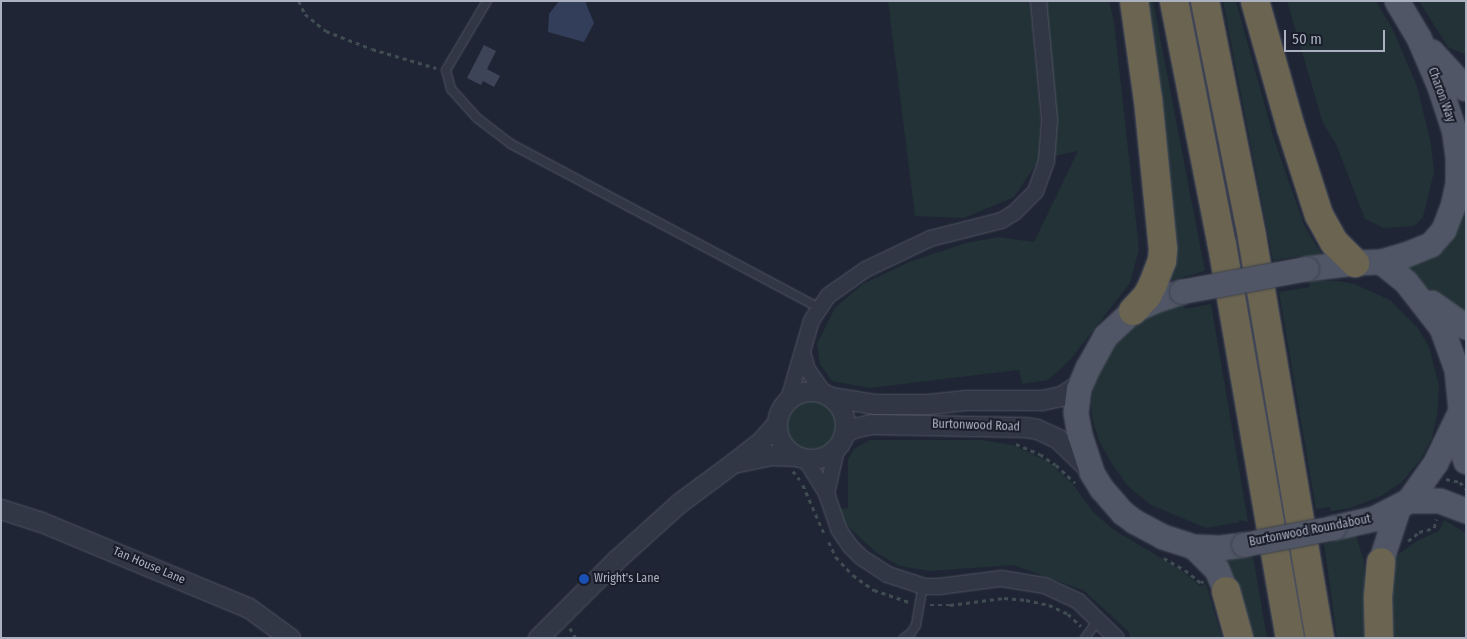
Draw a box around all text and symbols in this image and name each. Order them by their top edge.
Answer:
scale bar [1287,20,1388,52]
text: 50 m [1292,30,1322,48]
street label: Charon Way [1424,66,1458,124]
street label: Burtonwood Road [932,417,1020,435]
street label: Burtonwood Roundabout [1248,512,1372,550]
street label: Tan House Lane [111,544,187,588]
place label: Wright's Lane [594,572,659,586]
marker: Wright's Lane [578,573,590,585]

